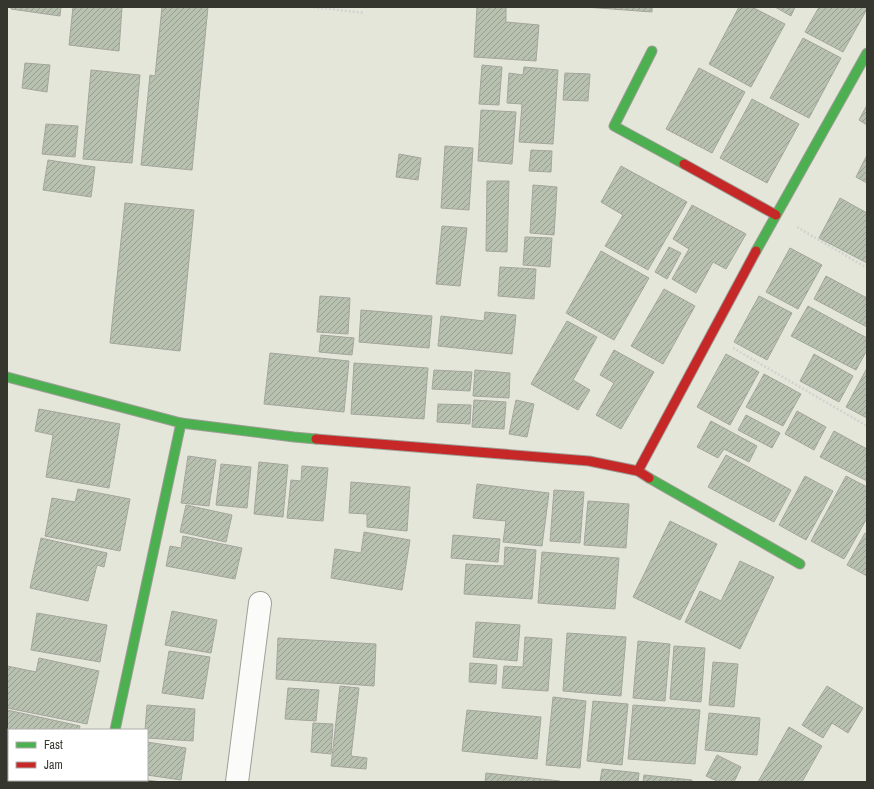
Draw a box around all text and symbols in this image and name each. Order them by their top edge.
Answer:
legend [8,729,148,781]
text: Fast [44,737,63,753]
text: Jam [44,757,63,773]

